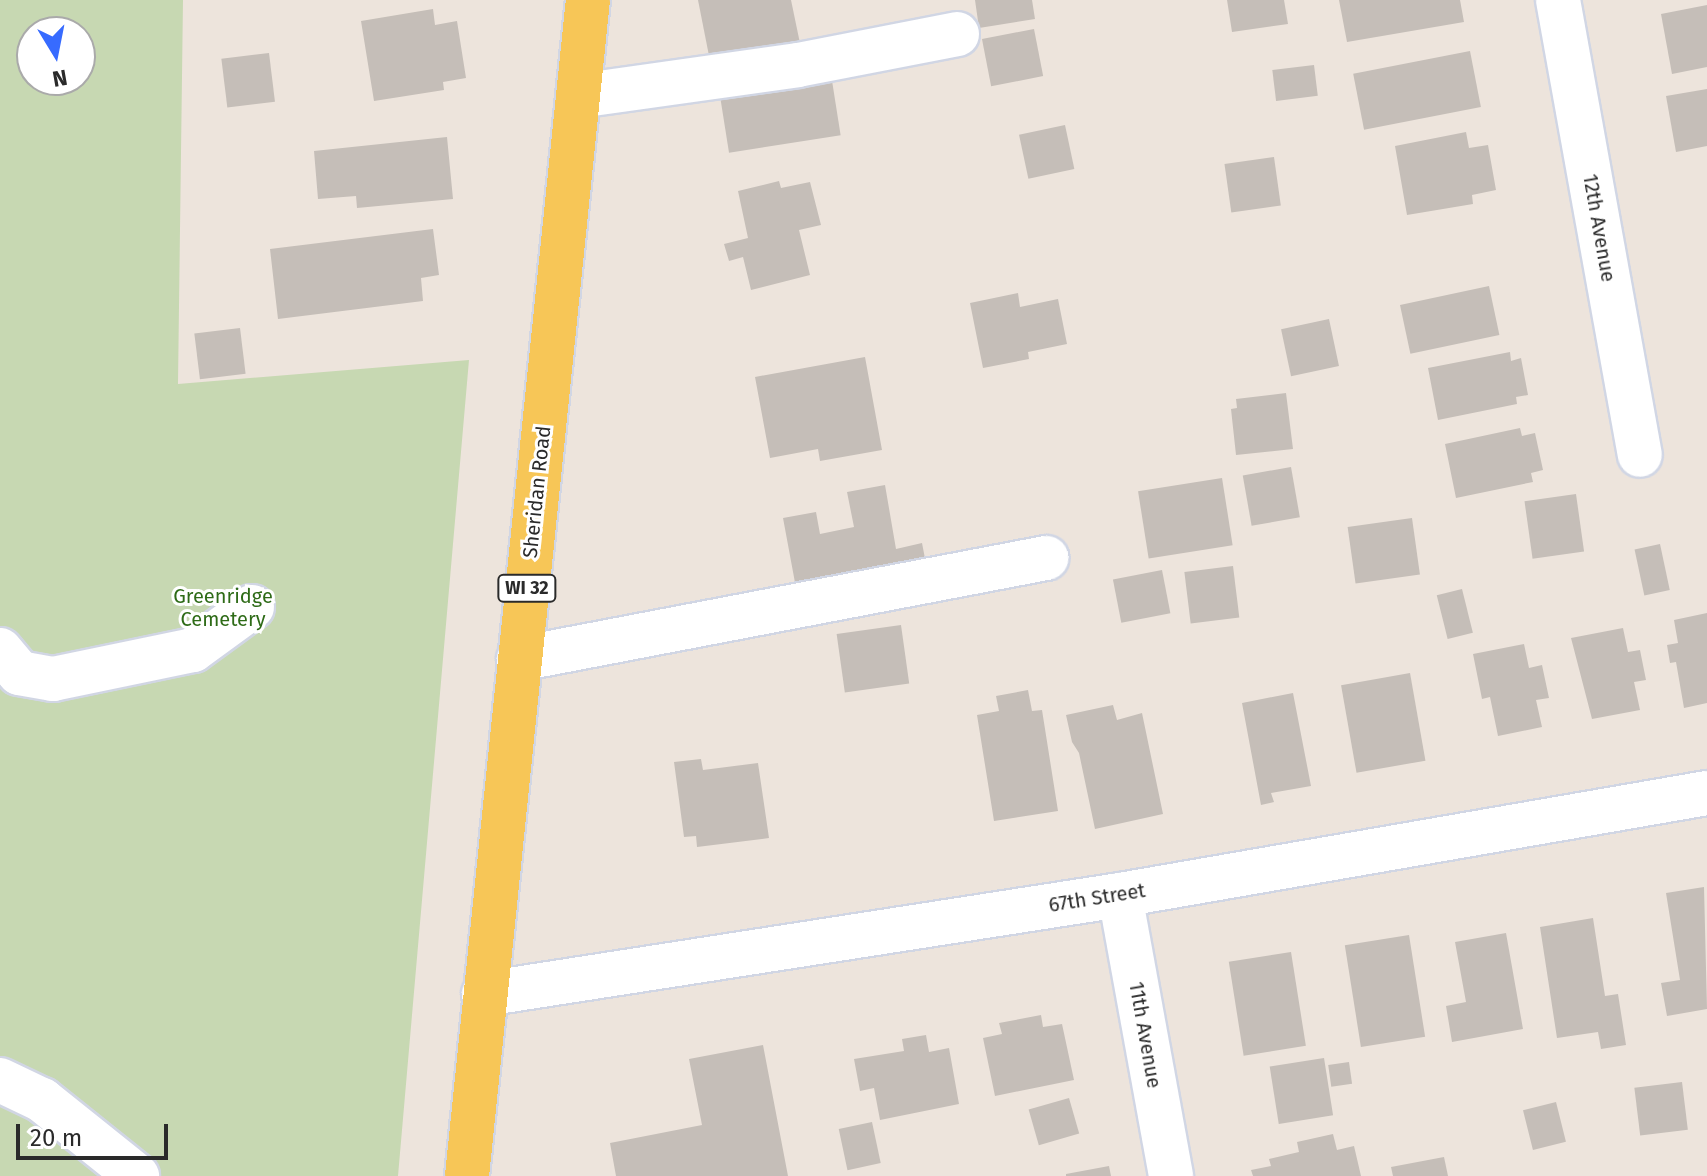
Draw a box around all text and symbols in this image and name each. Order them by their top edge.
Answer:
north arrow [16,16,96,96]
text: N [50,64,69,93]
street label: 12th Avenue [1578,172,1620,284]
street label: Sheridan Road [518,425,556,559]
road number: WI 32 [497,574,557,602]
park label: Greenridge Cemetery [173,585,273,632]
street label: 67th Street [1047,879,1147,917]
street label: 11th Avenue [1124,980,1166,1090]
scale bar [20,1108,172,1158]
text: 20 m [30,1124,82,1152]

